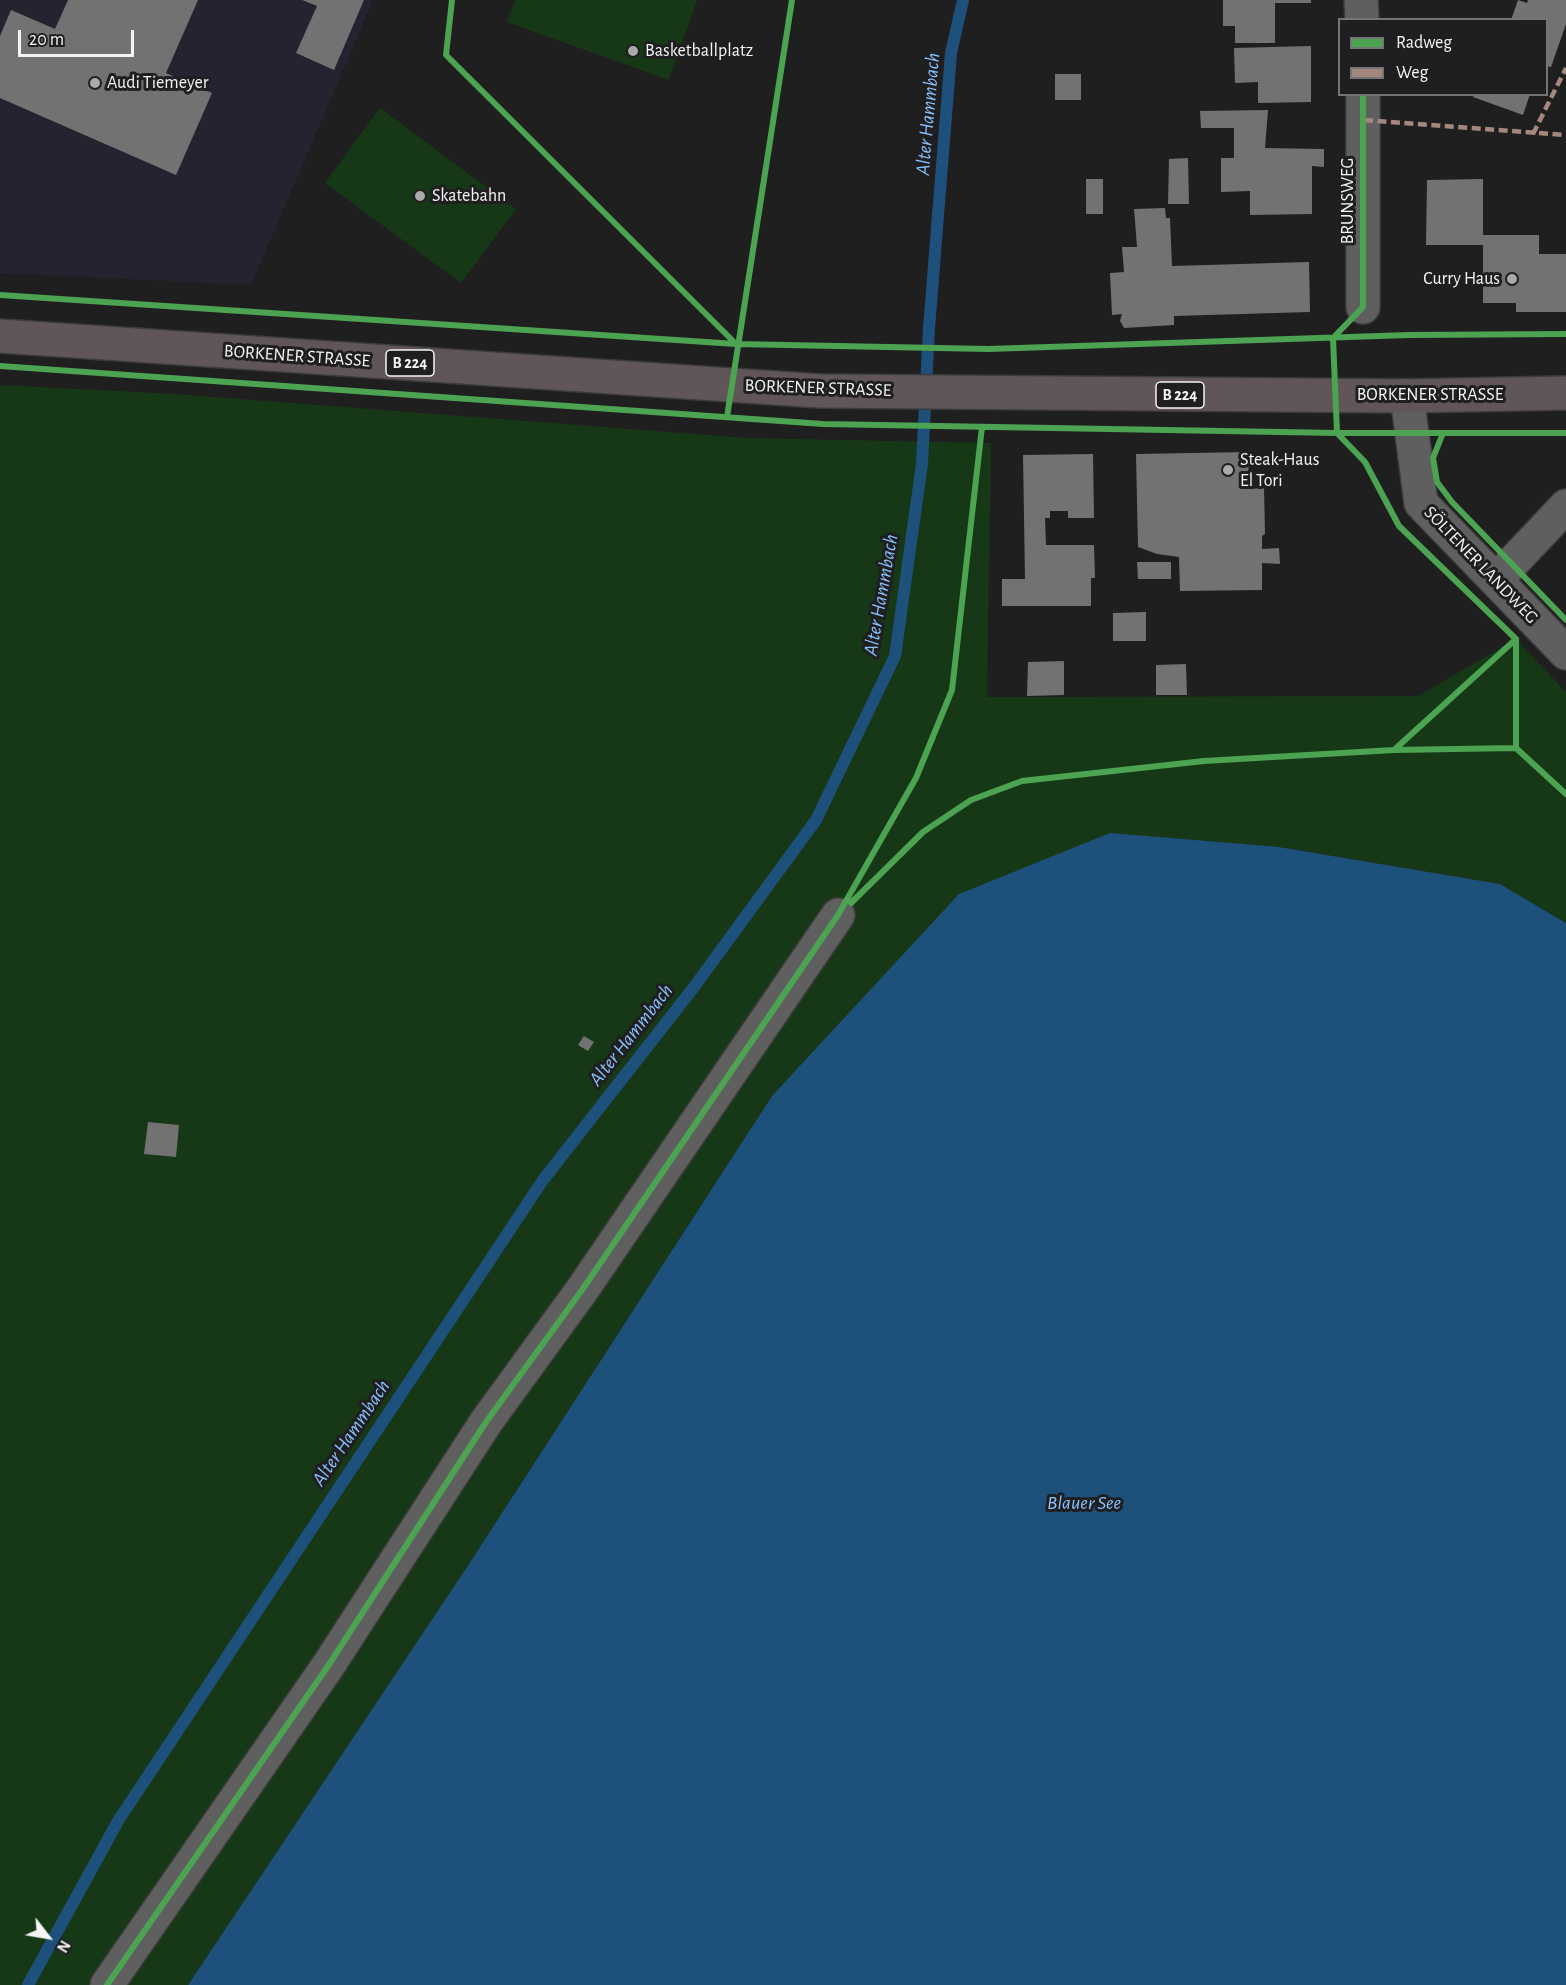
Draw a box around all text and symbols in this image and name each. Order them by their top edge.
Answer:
scale bar [21,18,136,56]
legend [1338,18,1548,96]
text: 20 m [29,31,64,49]
text: Radweg [1396,34,1452,52]
place label: Basketballplatz [645,40,753,62]
marker: Basketballplatz [626,44,640,58]
water label: Alter Hammbach [911,52,945,176]
text: Weg [1396,64,1428,82]
place label: Audi Tiemeyer [107,72,209,94]
marker: Audi Tiemeyer [88,76,102,90]
street label: BRUNSWEG [1337,158,1359,244]
place label: Skatebahn [432,185,506,207]
marker: Skatebahn [413,189,427,203]
place label: Curry Haus [1423,268,1500,290]
marker: Curry Haus [1505,272,1519,286]
street label: BORKENER STRASSE [223,340,371,372]
road number: B 224 [386,350,434,376]
street label: BORKENER STRASSE [744,375,892,401]
road number: B 224 [1156,382,1204,408]
street label: BORKENER STRASSE [1357,384,1503,406]
place label: Steak-Haus El Tori [1240,449,1319,492]
marker: Steak-Haus El Tori [1221,463,1235,477]
street label: SÖLTENER LANDWEG [1419,502,1543,628]
water label: Alter Hammbach [859,532,903,658]
water label: Alter Hammbach [584,979,678,1091]
water label: Alter Hammbach [307,1375,395,1491]
water label: Blauer See [1047,1491,1121,1515]
north arrow [18,1907,78,1967]
text: N [54,1937,73,1955]

